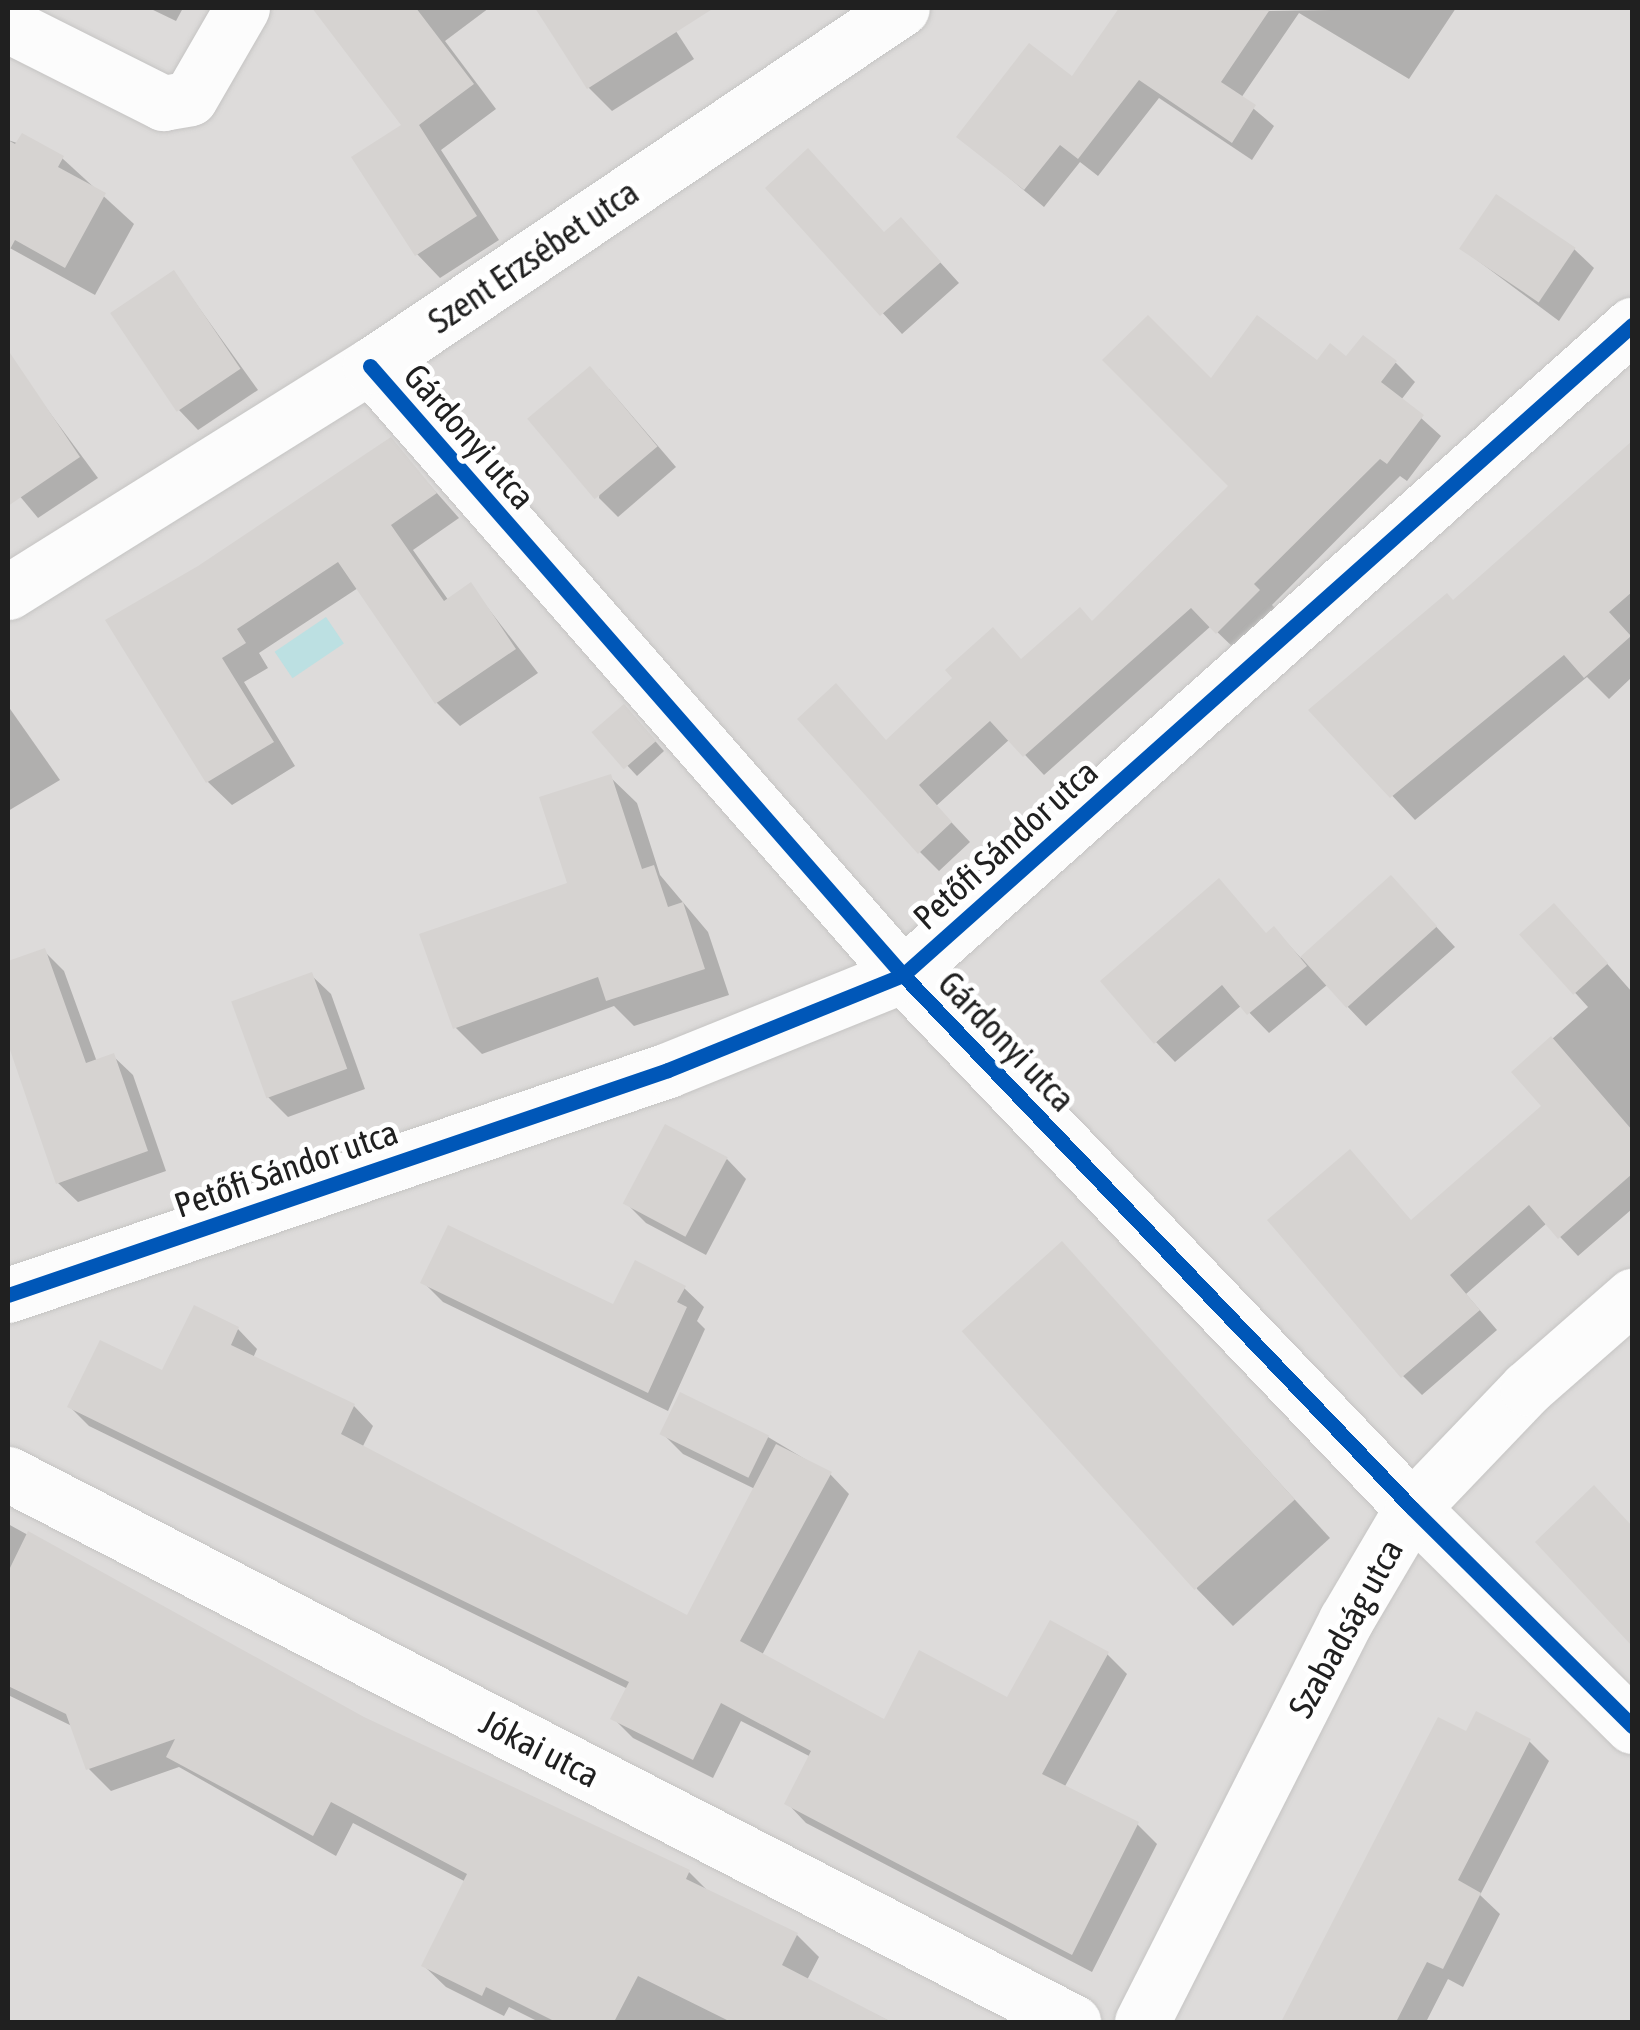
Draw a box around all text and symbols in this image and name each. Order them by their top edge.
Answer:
street label: Szent Erzsébet utca [420,170,646,342]
street label: Gárdonyi utca [396,355,544,517]
street label: Petőfi Sándor utca [904,750,1106,938]
street label: Gárdonyi utca [930,962,1084,1120]
street label: Petőfi Sándor utca [169,1110,403,1226]
street label: Szabadság utca [1279,1532,1411,1724]
street label: Jókai utca [473,1700,607,1796]

